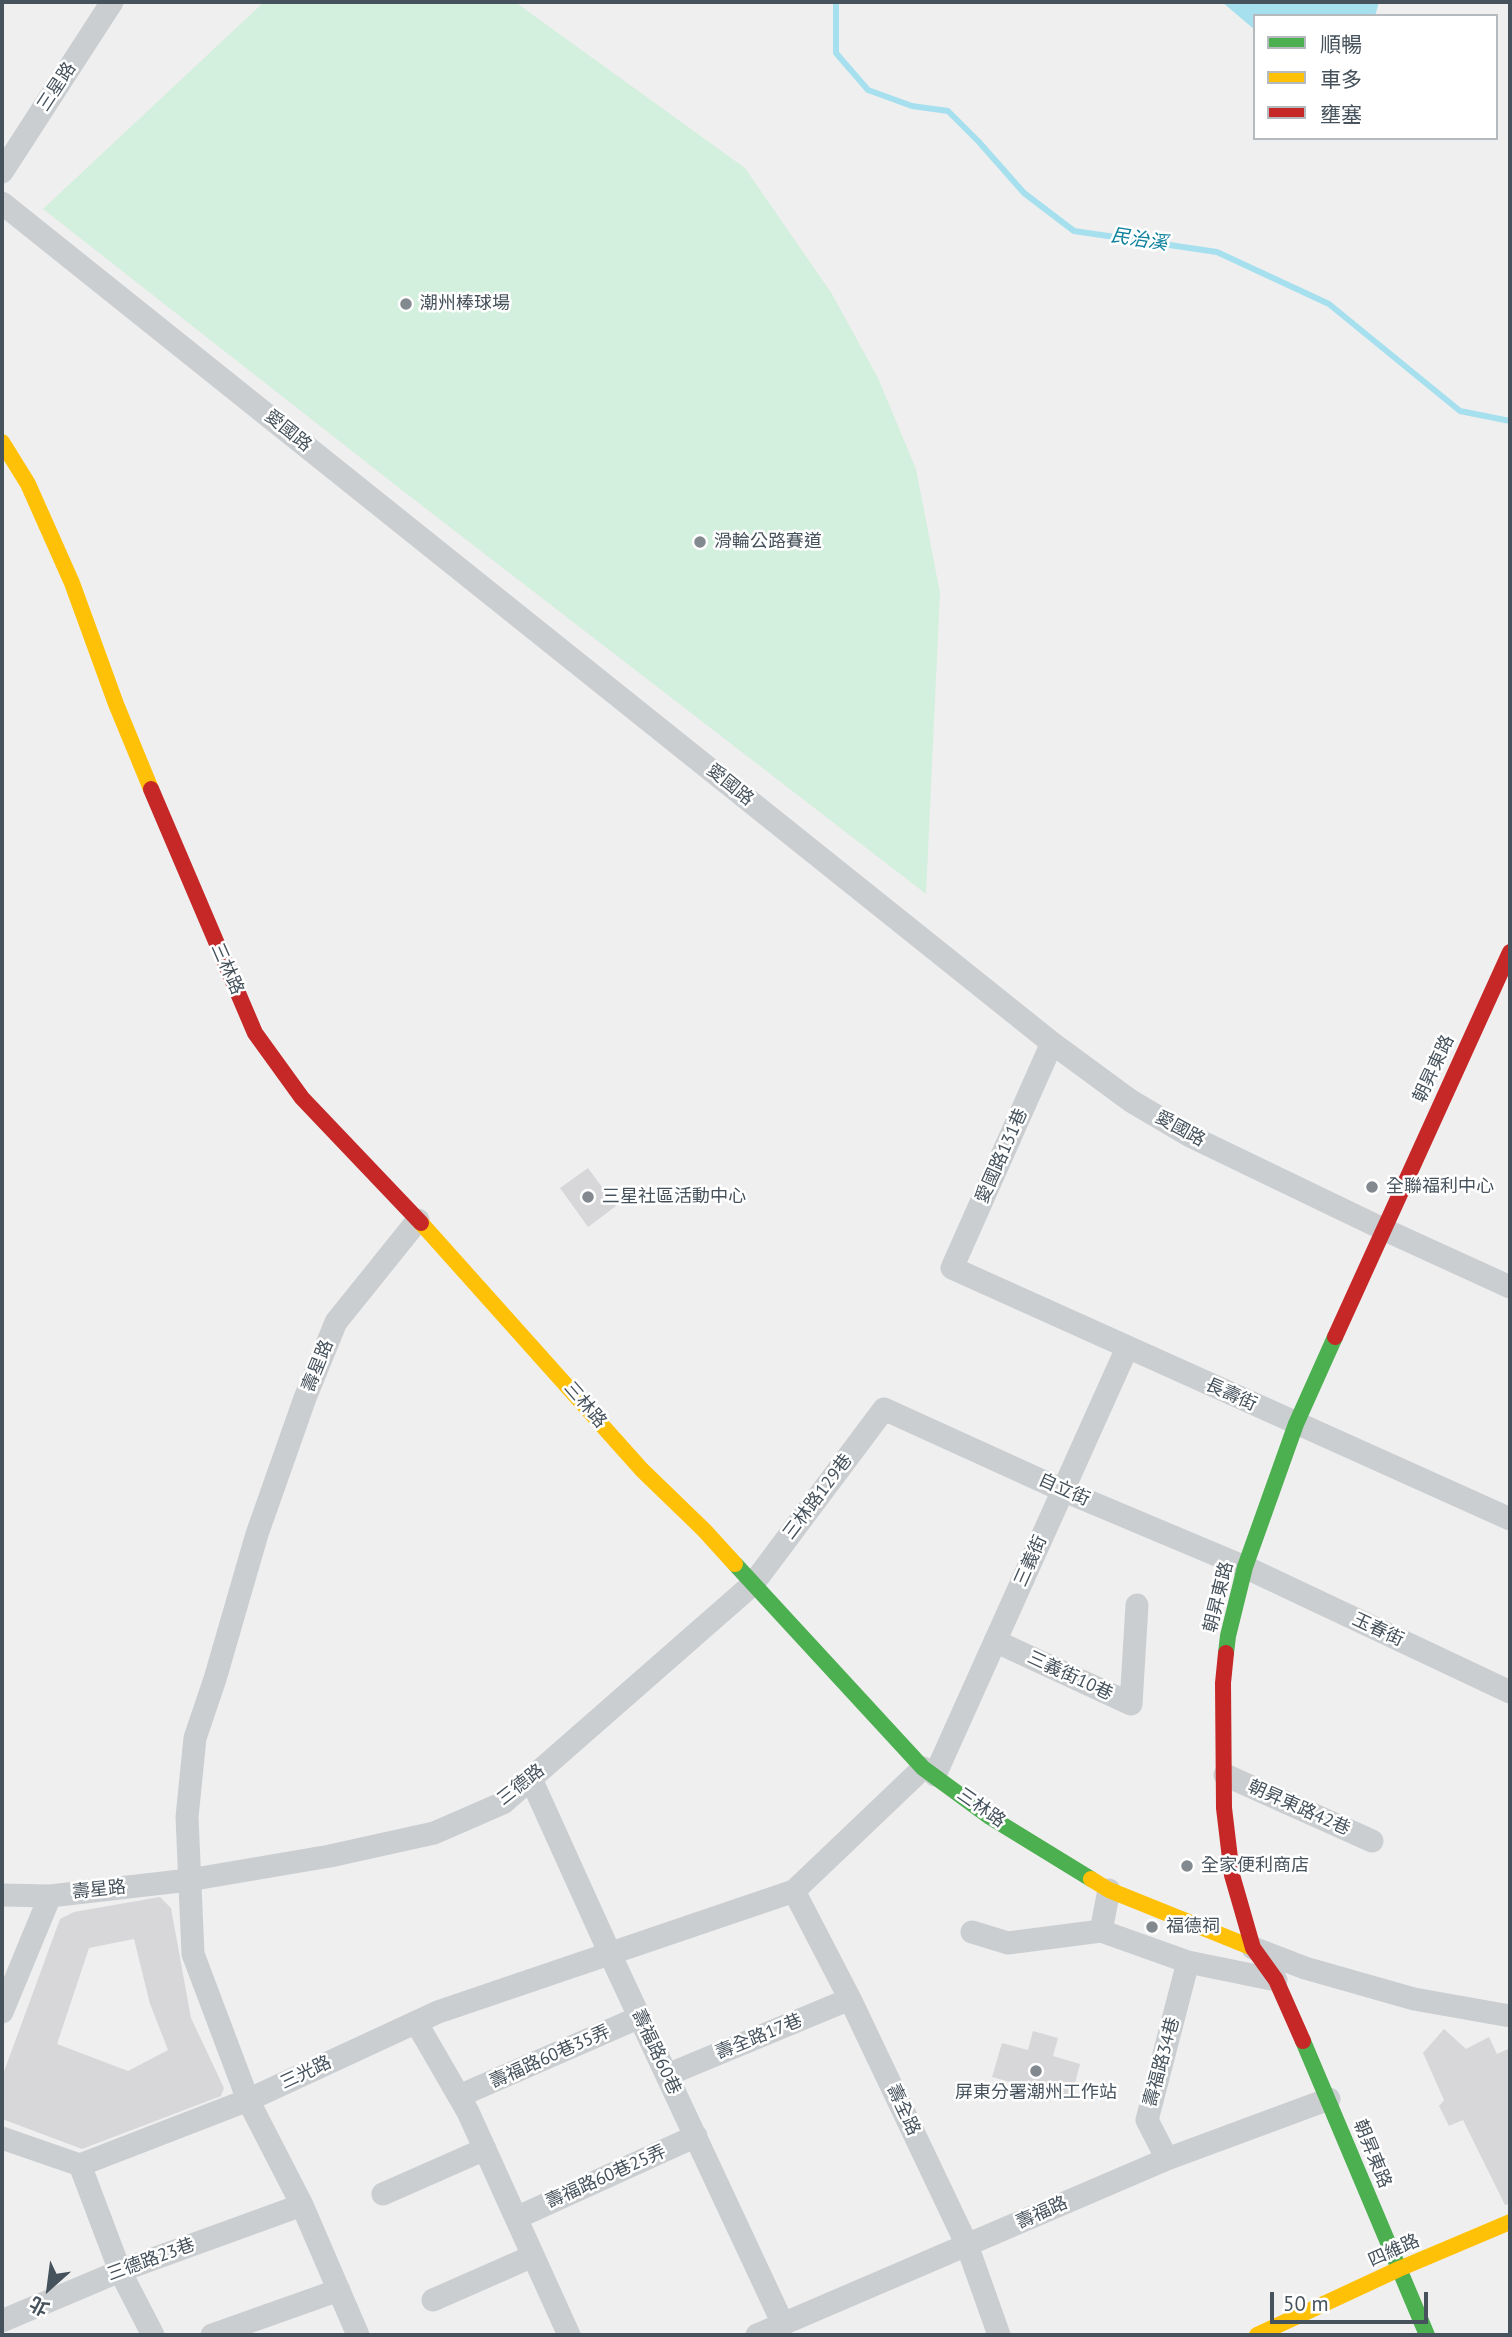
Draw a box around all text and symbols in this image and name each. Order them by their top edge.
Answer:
legend [1253,14,1498,140]
text: 順暢 [1320,31,1362,58]
street label: 三星路 [33,58,81,116]
text: 車多 [1320,66,1362,93]
text: 壅塞 [1320,101,1362,128]
water label: 民治溪 [1109,224,1169,256]
place label: 潮州棒球場 [420,293,510,315]
marker: 潮州棒球場 [398,296,414,312]
street label: 愛國路 [260,406,316,456]
place label: 滑輪公路賽道 [714,531,822,553]
marker: 滑輪公路賽道 [692,534,708,550]
street label: 愛國路 [702,760,758,810]
street label: 三林路 [206,940,248,998]
street label: 朝昇東路 [1409,1032,1459,1106]
street label: 愛國路131巷 [972,1105,1032,1207]
street label: 愛國路 [1151,1106,1209,1152]
place label: 全聯福利中心 [1386,1176,1494,1198]
marker: 全聯福利中心 [1364,1179,1380,1195]
place label: 三星社區活動中心 [602,1186,746,1208]
marker: 三星社區活動中心 [580,1189,596,1205]
street label: 壽星路 [298,1337,338,1395]
street label: 長壽街 [1202,1374,1260,1416]
street label: 三林路 [559,1378,611,1432]
street label: 三林路129巷 [779,1450,857,1544]
street label: 自立街 [1035,1469,1093,1511]
street label: 三義街 [1010,1532,1052,1590]
street label: 朝昇東路 [1200,1559,1238,1635]
street label: 玉春街 [1349,1609,1407,1651]
street label: 三義街10巷 [1024,1647,1116,1705]
street label: 三德路 [493,1760,549,1810]
street label: 朝昇東路42巷 [1245,1776,1353,1840]
street label: 三林路 [953,1784,1009,1832]
place label: 全家便利商店 [1201,1855,1309,1877]
marker: 全家便利商店 [1179,1858,1195,1874]
street label: 壽星路 [71,1876,127,1904]
place label: 福德祠 [1166,1916,1220,1938]
marker: 福德祠 [1144,1919,1160,1935]
street label: 壽福路60巷 [627,2006,685,2098]
street label: 壽全路17巷 [712,2010,806,2064]
street label: 壽福路34巷 [1140,2015,1184,2109]
street label: 壽福路60巷35弄 [487,2021,613,2093]
street label: 三光路 [277,2052,335,2094]
marker: 屏東分署潮州工作站 [1028,2063,1044,2079]
street label: 壽全路 [882,2081,924,2139]
place label: 屏東分署潮州工作站 [955,2082,1117,2104]
street label: 朝昇東路 [1349,2117,1395,2191]
street label: 壽福路60巷25弄 [543,2141,669,2213]
street label: 壽福路 [1013,2192,1071,2234]
street label: 四維路 [1365,2230,1423,2272]
street label: 三德路23巷 [104,2234,198,2286]
north arrow [14,2253,84,2323]
scale bar [1274,2278,1432,2322]
text: 50 m [1283,2290,1329,2317]
text: 北 [25,2291,53,2322]

